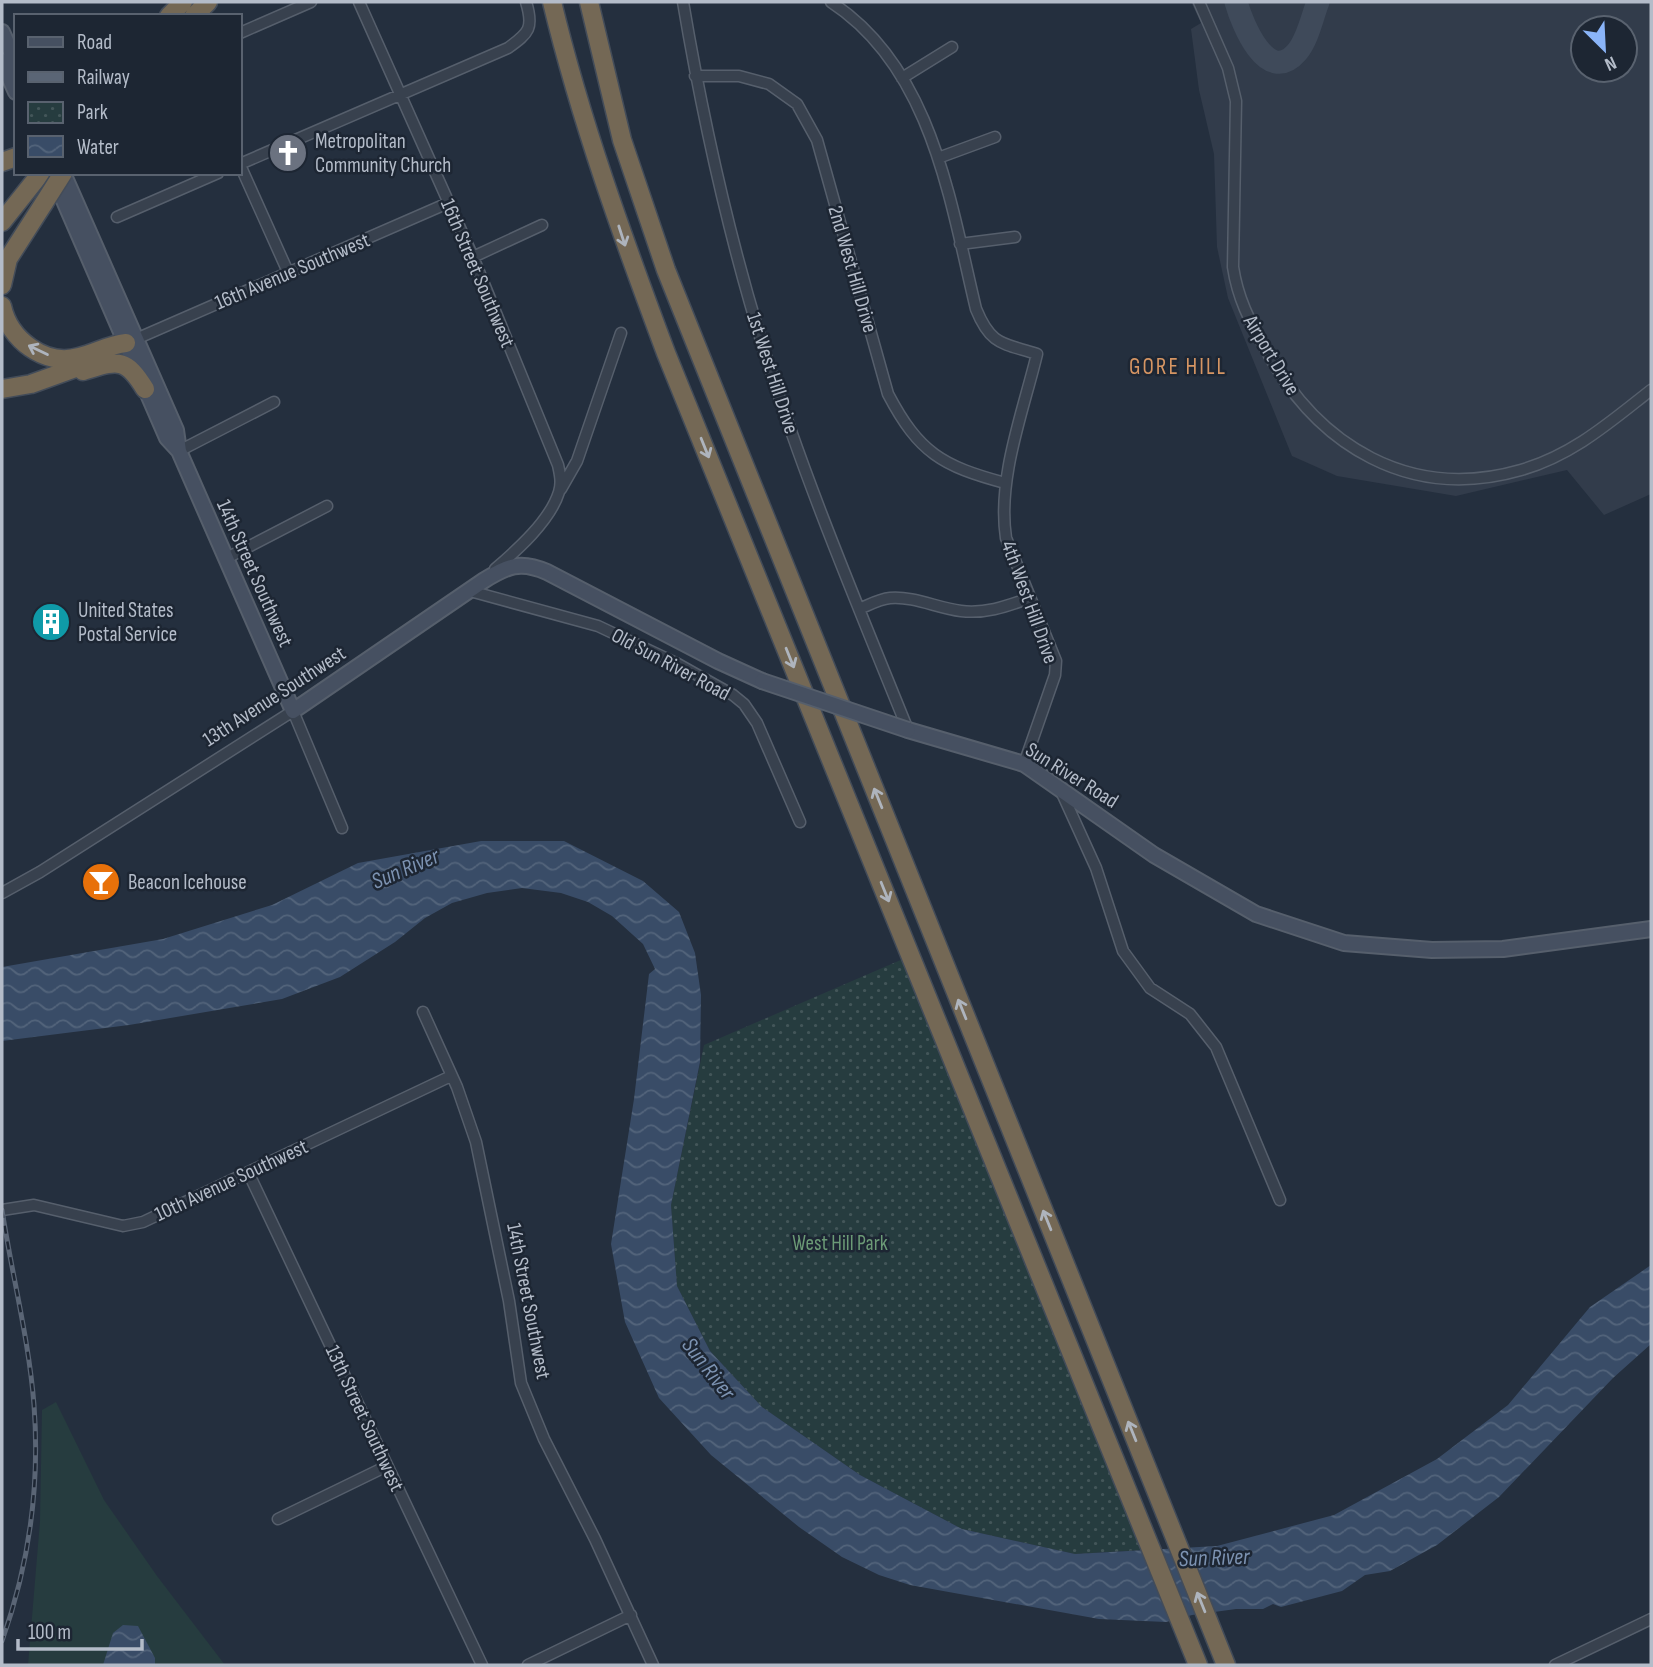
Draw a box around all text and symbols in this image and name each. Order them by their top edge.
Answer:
legend [14,14,242,175]
north arrow [1569,14,1639,84]
text: Road [77,30,112,55]
text: N [1601,51,1620,76]
text: Railway [77,65,130,90]
text: Park [77,100,108,125]
place label: Metropolitan Community Church [315,129,451,178]
church icon: Metropolitan Community Church [267,132,309,174]
text: Water [77,135,119,160]
street label: 16th Street Southwest [435,195,520,351]
street label: 2nd West Hill Drive [822,203,883,336]
one-way arrow [617,224,629,246]
street label: 16th Avenue Southwest [211,228,373,315]
street label: 1st West Hill Drive [741,309,804,437]
street label: Airport Drive [1237,310,1305,400]
one-way arrow [28,343,49,356]
district label: GORE HILL [1129,353,1227,381]
one-way arrow [699,436,712,458]
street label: 14th Street Southwest [211,496,298,651]
street label: 4th West Hill Drive [996,537,1063,667]
place label: United States Postal Service [78,598,177,647]
building icon: United States Postal Service [30,601,72,643]
street label: Old Sun River Road [607,623,734,706]
street label: 13th Avenue Southwest [198,641,350,752]
one-way arrow [785,647,798,669]
street label: Sun River Road [1021,737,1123,814]
one-way arrow [870,787,883,809]
water label: Sun River [367,842,445,896]
bar icon: Beacon Icehouse [80,861,122,903]
place label: Beacon Icehouse [128,870,247,895]
one-way arrow [879,881,892,902]
one-way arrow [955,999,968,1020]
street label: 10th Avenue Southwest [151,1134,312,1227]
one-way arrow [1040,1210,1053,1231]
street label: 14th Street Southwest [501,1221,556,1381]
park label: West Hill Park [792,1231,888,1256]
water label: Sun River [675,1332,742,1406]
street label: 13th Street Southwest [320,1341,409,1495]
one-way arrow [1125,1421,1138,1442]
water label: Sun River [1178,1543,1251,1573]
one-way arrow [1193,1591,1206,1613]
scale bar [18,1608,142,1652]
text: 100 m [28,1620,71,1645]

